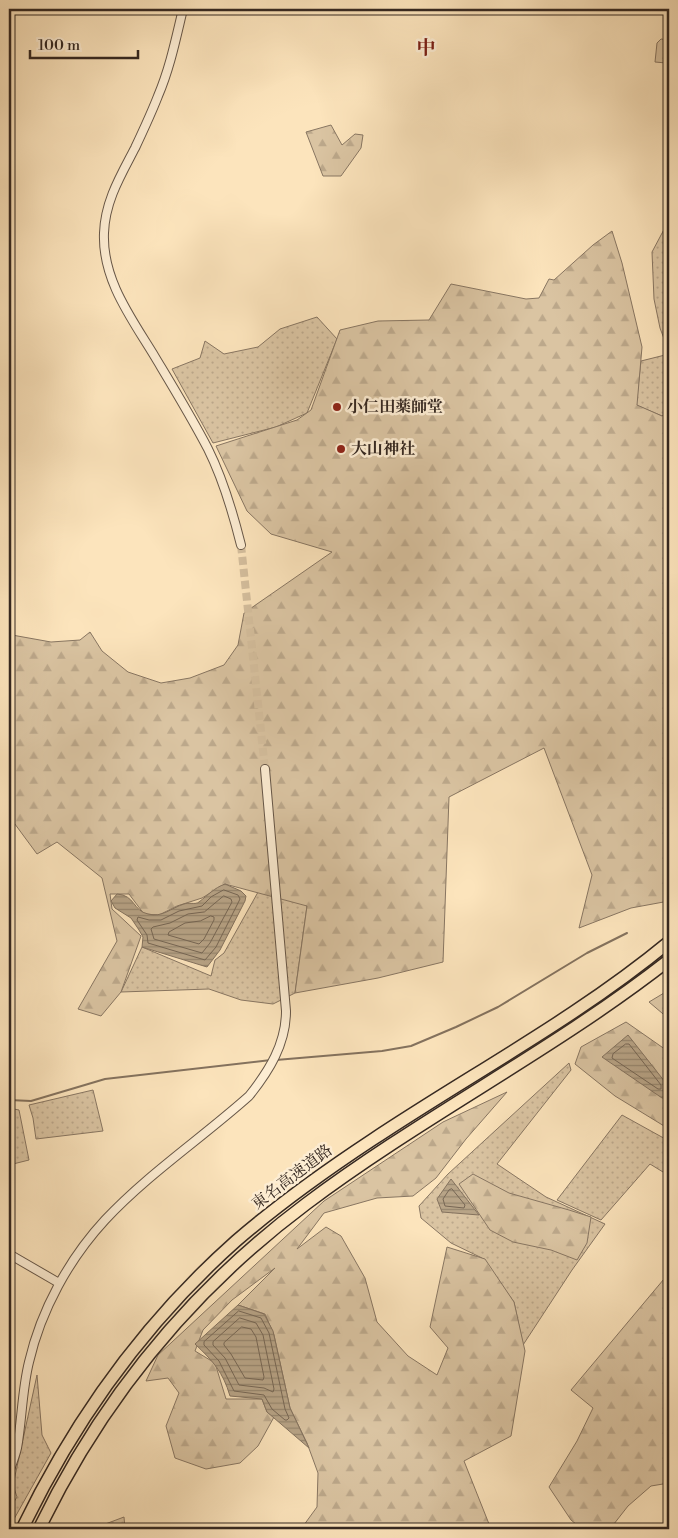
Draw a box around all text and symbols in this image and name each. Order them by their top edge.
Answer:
scale bar [30,28,138,60]
text: 100 m [38,36,80,55]
district label: 中 [416,36,436,60]
place label: 小仁田薬師堂 [347,397,443,417]
marker: 小仁田薬師堂 [331,401,343,413]
place label: 大山神社 [351,439,415,459]
marker: 大山神社 [335,443,347,455]
street label: 東名高速道路 [248,1140,336,1214]

